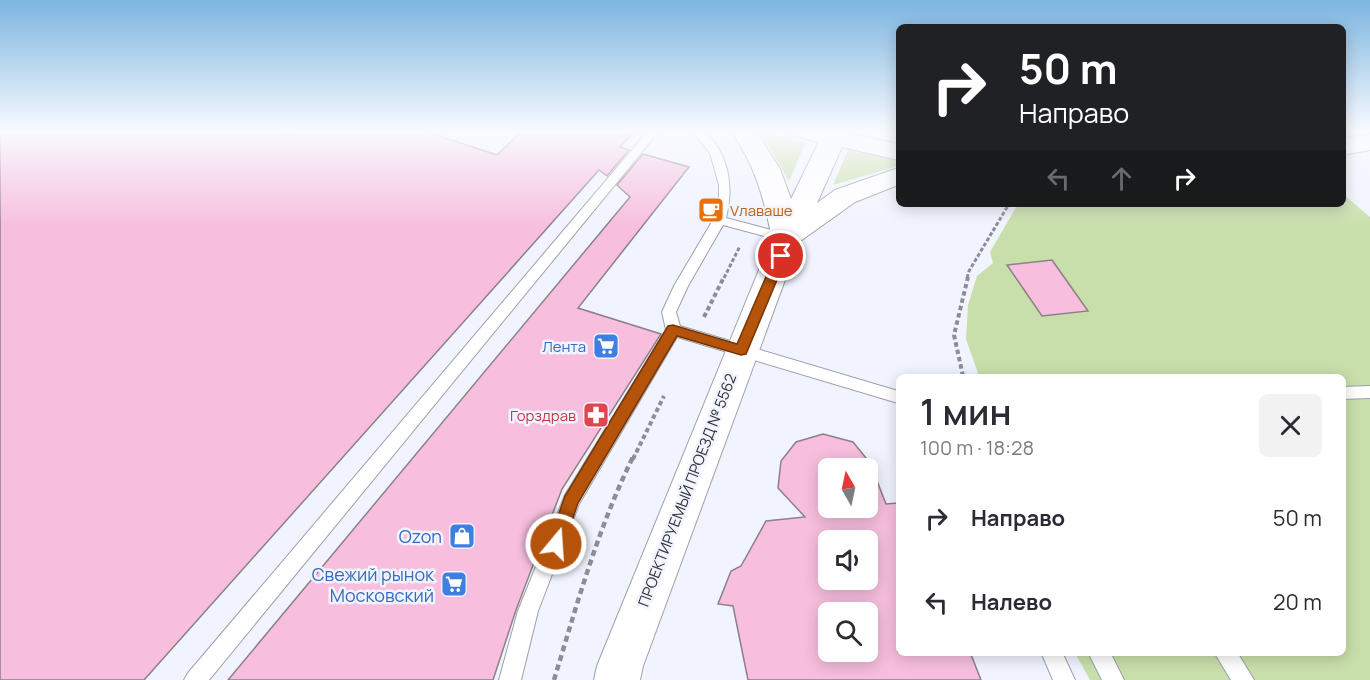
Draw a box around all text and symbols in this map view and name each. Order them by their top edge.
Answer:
text: 50 m [1019,39,1117,97]
icon: right [920,48,998,126]
text: Направо [1019,94,1129,131]
icon: left [1042,162,1075,195]
icon: ahead [1105,162,1138,195]
icon: right [1168,162,1201,195]
cafe icon: Vлаваше [696,195,726,225]
place label: Vлаваше [730,200,793,221]
pin [755,230,806,281]
icon: arrive [764,239,797,272]
supermarket icon: Лента [591,331,621,361]
place label: Лента [542,336,586,357]
street label: ПРОЕКТИРУЕМЫЙ ПРОЕЗД № 5562 [633,371,741,609]
text: 1 мин [920,387,1012,436]
button: close [1259,394,1322,457]
pharmacy icon: Горздрав [581,400,611,430]
place label: Горздрав [510,405,576,426]
text: 100 m · 18:28 [920,434,1034,461]
north arrow [818,458,878,518]
map controls [818,458,878,662]
icon: right [920,502,953,535]
text: Направо [971,503,1065,533]
text: 50 m [1273,503,1322,533]
position arrow [524,512,588,576]
shop icon: Ozon [447,521,477,551]
place label: Ozon [399,524,442,548]
button: sound [818,530,878,590]
place label: Свежий рынок Московский [312,562,435,607]
supermarket icon: Свежий рынок Московский [439,569,469,599]
icon: left [920,586,953,619]
text: Налево [971,587,1052,617]
text: 20 m [1273,587,1322,617]
button: search [818,602,878,662]

